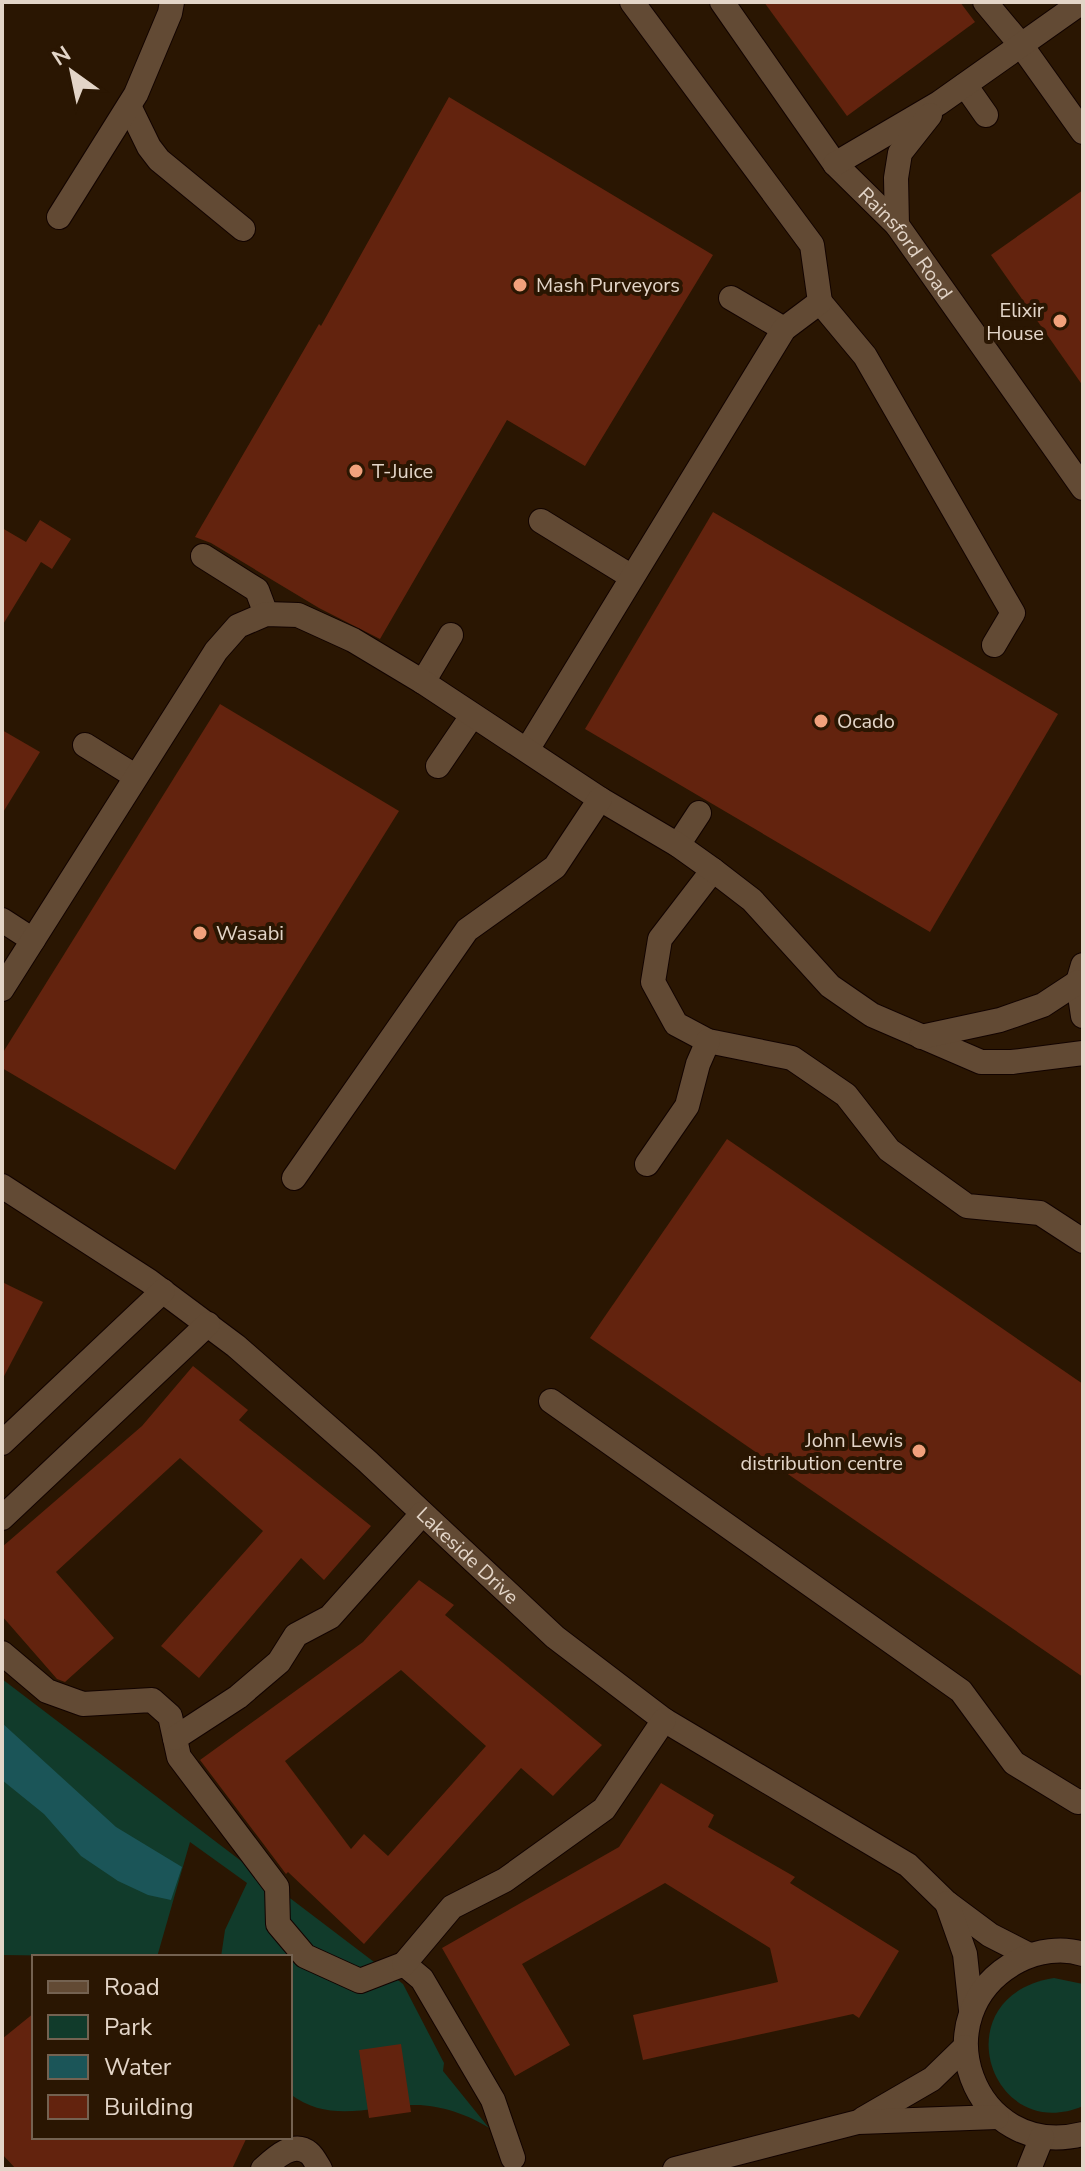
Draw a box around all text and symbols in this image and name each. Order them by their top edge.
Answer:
north arrow [32,32,112,112]
text: N [47,39,77,73]
street label: Rainsford Road [852,181,959,305]
place label: Mash Purveyors [536,272,680,299]
marker: Mash Purveyors [511,276,529,294]
place label: Elixir House [986,297,1044,347]
marker: Elixir House [1051,312,1069,330]
place label: T-Juice [372,458,433,485]
marker: T-Juice [347,462,365,480]
place label: Ocado [837,708,895,735]
marker: Ocado [812,712,830,730]
place label: Wasabi [216,920,284,947]
marker: Wasabi [191,924,209,942]
place label: John Lewis distribution centre [741,1427,903,1477]
marker: John Lewis distribution centre [910,1442,928,1460]
street label: Lakeside Drive [410,1501,525,1610]
legend [32,1955,292,2139]
text: Road [104,1971,160,2003]
text: Park [104,2011,153,2043]
text: Water [104,2051,172,2083]
text: Building [104,2091,194,2123]

